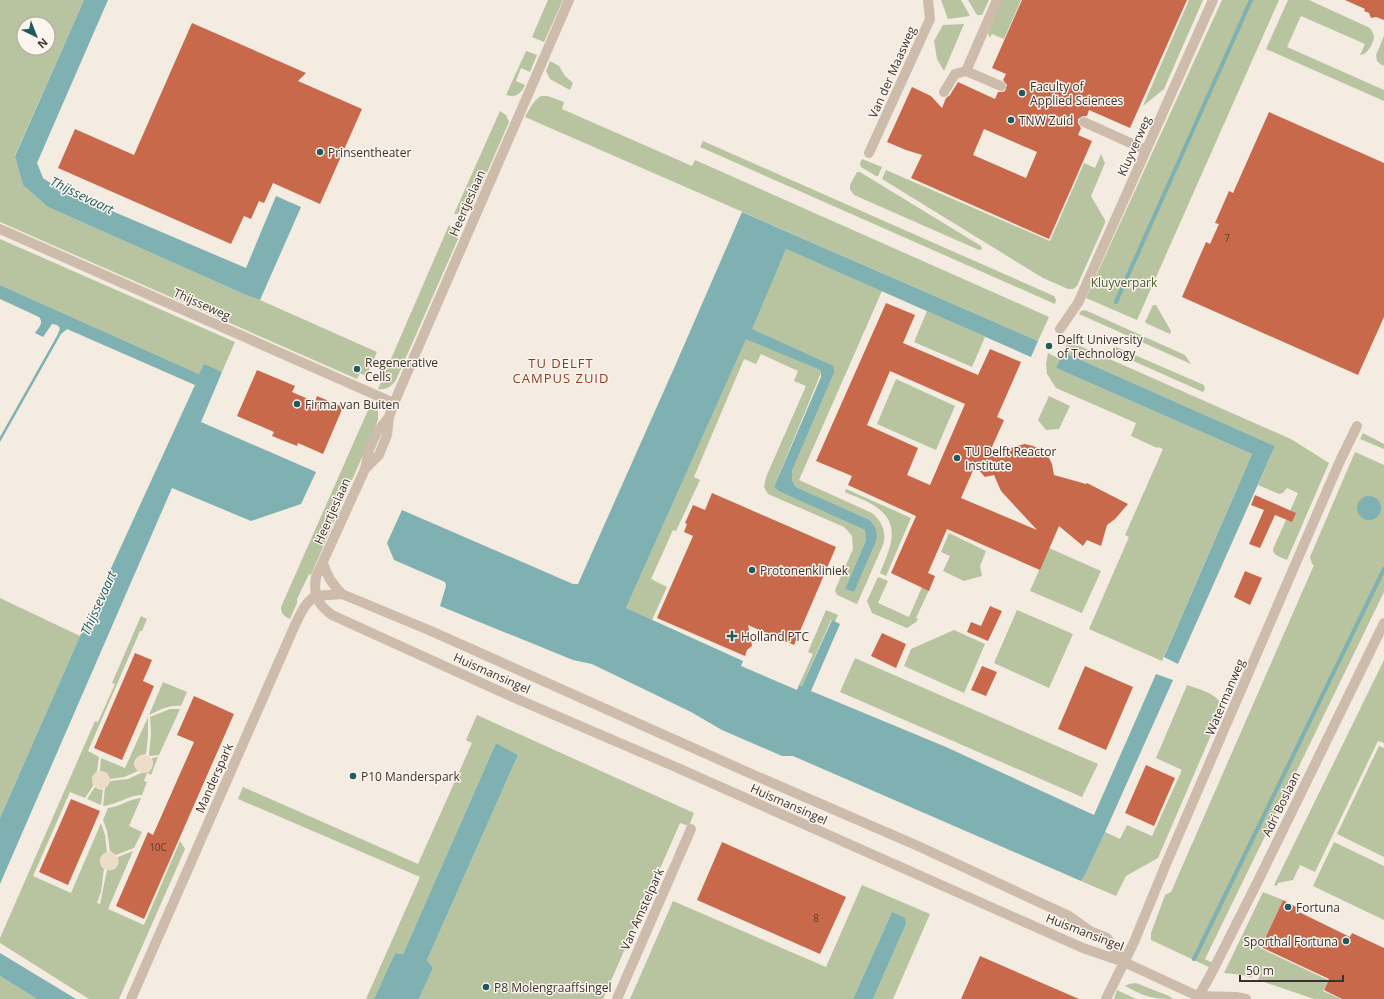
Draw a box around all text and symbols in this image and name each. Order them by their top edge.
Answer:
north arrow [16,16,56,56]
street label: Van der Maasweg [864,23,920,121]
text: N [35,35,52,52]
place label: Faculty of Applied Sciences [1030,78,1123,109]
marker: Faculty of Applied Sciences [1017,88,1027,98]
place label: TNW Zuid [1019,112,1073,129]
street label: Kluyverweg [1113,113,1155,179]
marker: TNW Zuid [1006,115,1016,125]
place label: Prinsentheater [328,144,411,161]
marker: Prinsentheater [315,147,325,157]
street label: Heertjeslaan [445,167,489,239]
water label: Thijssevaart [47,172,117,218]
house number: 7 [1224,231,1230,245]
park label: Kluyverpark [1091,274,1158,291]
street label: Thijsseweg [171,284,234,324]
place label: Delft University of Technology [1057,331,1144,362]
marker: Delft University of Technology [1044,341,1054,351]
place label: Regenerative Cells [365,354,438,385]
district label: TU DELFT CAMPUS ZUID [513,354,609,387]
marker: Regenerative Cells [352,364,362,374]
place label: Firma van Buiten [305,396,400,413]
marker: Firma van Buiten [292,399,302,409]
place label: TU Delft Reactor Institute [965,443,1056,474]
marker: TU Delft Reactor Institute [952,453,962,463]
street label: Heertjeslaan [310,475,354,547]
place label: Protonenkliniek [760,562,849,579]
marker: Protonenkliniek [747,565,757,575]
water label: Thijssevaart [76,567,120,638]
place label: Holland PTC [741,628,809,645]
marker: Holland PTC [726,630,738,642]
street label: Huismansingel [451,648,533,698]
street label: Watermanweg [1201,656,1249,738]
street label: Manderspark [191,740,237,816]
place label: P10 Manderspark [361,768,460,785]
street label: Adri Boslaan [1258,769,1304,839]
marker: P10 Manderspark [348,771,358,781]
street label: Huismansingel [748,779,830,829]
house number: 10C [149,840,167,854]
street label: Van Amstelpark [616,865,668,953]
place label: Fortuna [1296,899,1340,916]
marker: Fortuna [1283,902,1293,912]
street label: Huismansingel [1043,909,1127,955]
house number: 8 [813,911,819,925]
place label: Sporthal Fortuna [1244,933,1338,950]
marker: Sporthal Fortuna [1341,936,1351,946]
scale bar [1240,957,1343,983]
text: 50 m [1246,962,1274,979]
place label: P8 Molengraaffsingel [494,979,612,996]
marker: P8 Molengraaffsingel [481,982,491,992]

